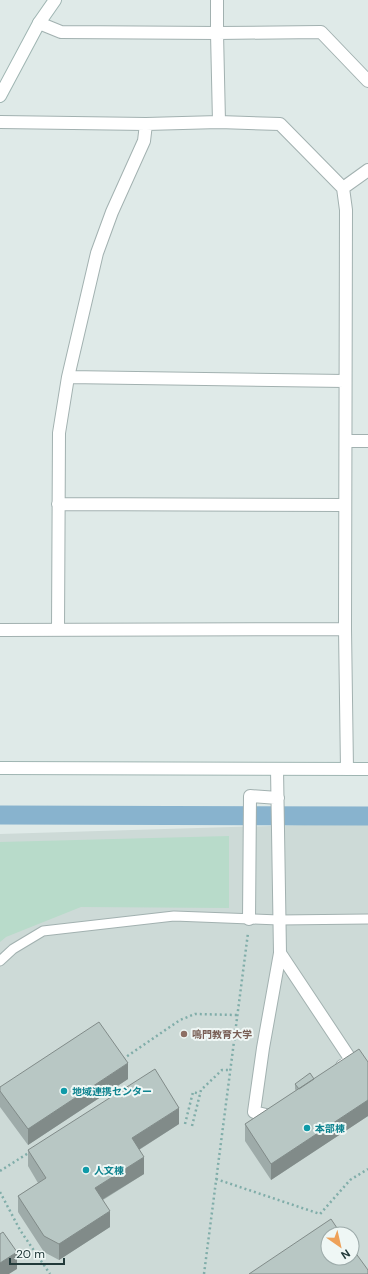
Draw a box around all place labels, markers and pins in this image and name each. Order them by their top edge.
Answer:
place label: 鳴門教育大学 [192,1028,252,1041]
marker: 鳴門教育大学 [179,1029,189,1039]
place label: 地域連携センター [72,1085,152,1098]
marker: 地域連携センター [59,1086,69,1096]
place label: 本部棟 [314,1122,345,1135]
marker: 本部棟 [302,1123,312,1133]
place label: 人文棟 [94,1164,124,1177]
marker: 人文棟 [81,1165,91,1175]

